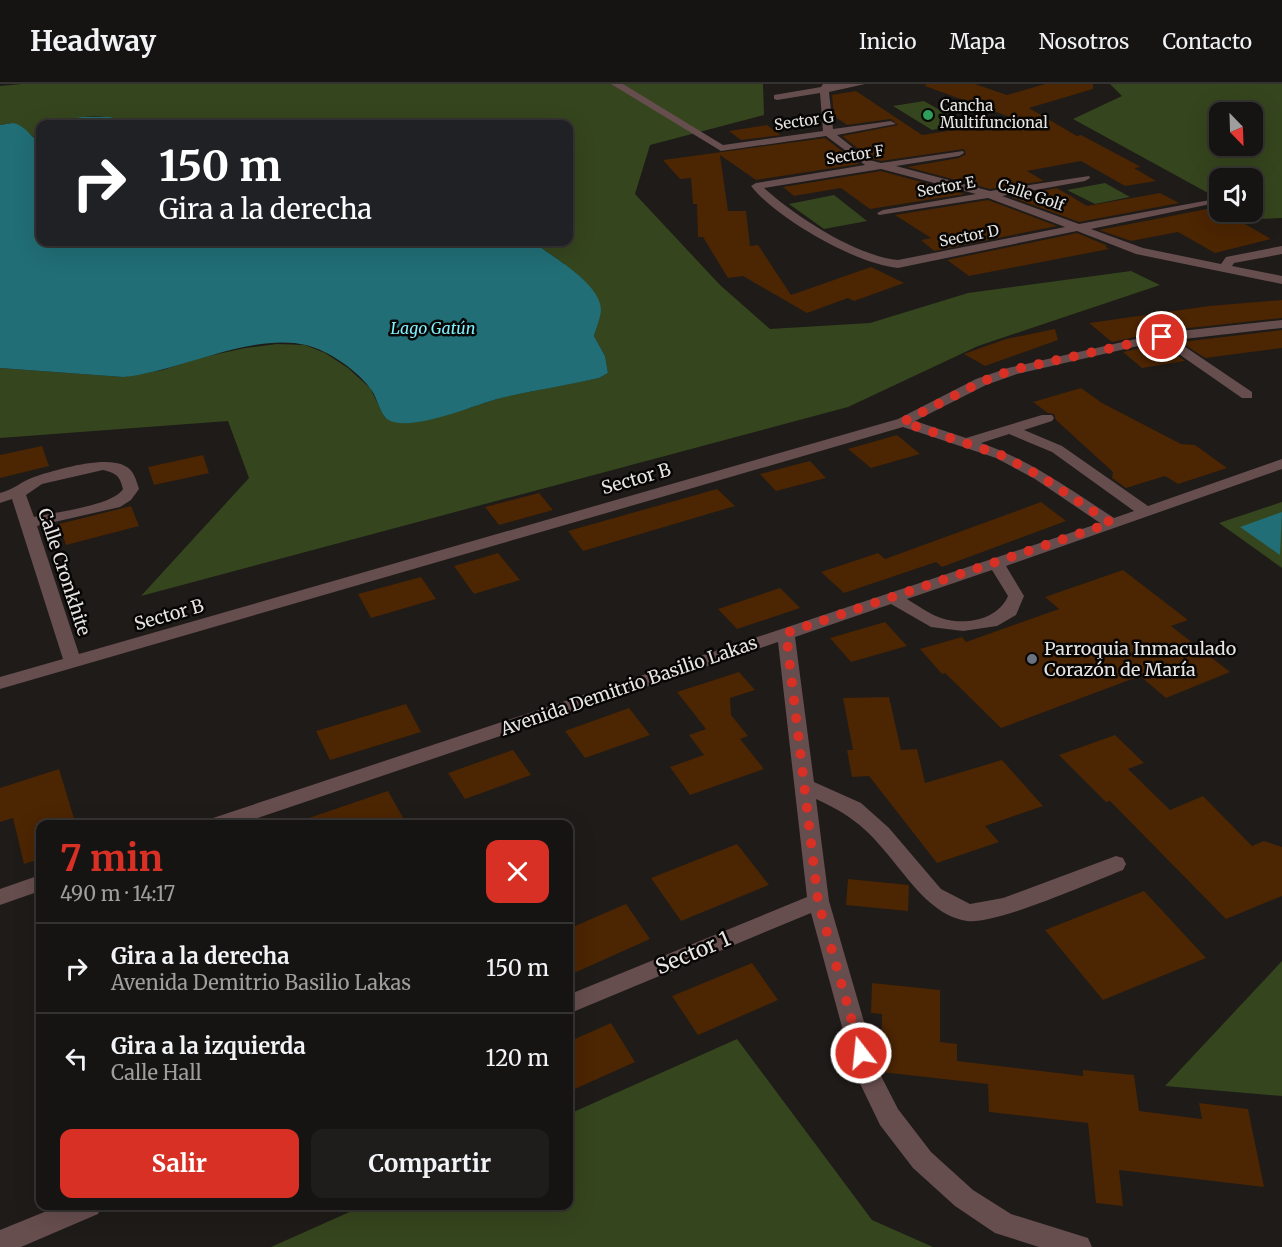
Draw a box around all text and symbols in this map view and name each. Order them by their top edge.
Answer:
text: Headway [30,23,156,59]
text: Inicio [859,28,917,55]
text: Mapa [950,28,1006,55]
text: Nosotros [1039,28,1129,55]
text: Contacto [1162,28,1252,55]
place label: Cancha Multifuncional [940,96,1048,132]
north arrow [1209,102,1263,156]
map controls [1209,102,1263,222]
street label: Sector G [773,107,835,134]
marker: Cancha Multifuncional [921,108,935,122]
text: 150 m [159,140,281,192]
street label: Sector F [825,141,885,168]
icon: right [60,144,138,222]
button: sound [1209,168,1263,222]
street label: Sector E [915,172,977,201]
street label: Calle Golf [996,174,1068,215]
text: Gira a la derecha [159,192,372,226]
street label: Sector D [937,220,1000,251]
pin [1136,311,1187,362]
water label: Lago Gatún [391,318,475,338]
icon: arrive [1145,320,1178,353]
street label: Sector B [598,458,673,499]
street label: Calle Cronkhite [33,505,96,639]
street label: Sector B [131,594,206,635]
street label: Avenida Demitrio Basilio Lakas [496,631,760,741]
place label: Parroquia Inmaculado Corazón de María [1044,637,1236,681]
marker: Parroquia Inmaculado Corazón de María [1025,652,1039,666]
text: 7 min [60,836,163,881]
button: close [486,840,549,903]
text: 490 m · 14:17 [60,881,175,906]
street label: Sector 1 [651,925,734,980]
text: Gira a la derecha [111,942,289,970]
icon: right [60,952,93,985]
text: 150 m [486,954,549,982]
text: Avenida Demitrio Basilio Lakas [111,970,411,995]
position arrow [829,1021,893,1085]
text: Gira a la izquierda [111,1032,306,1060]
icon: left [60,1042,93,1075]
text: 120 m [485,1044,549,1072]
text: Calle Hall [111,1060,202,1085]
button: Salir [60,1129,299,1198]
button: Compartir [311,1129,549,1198]

